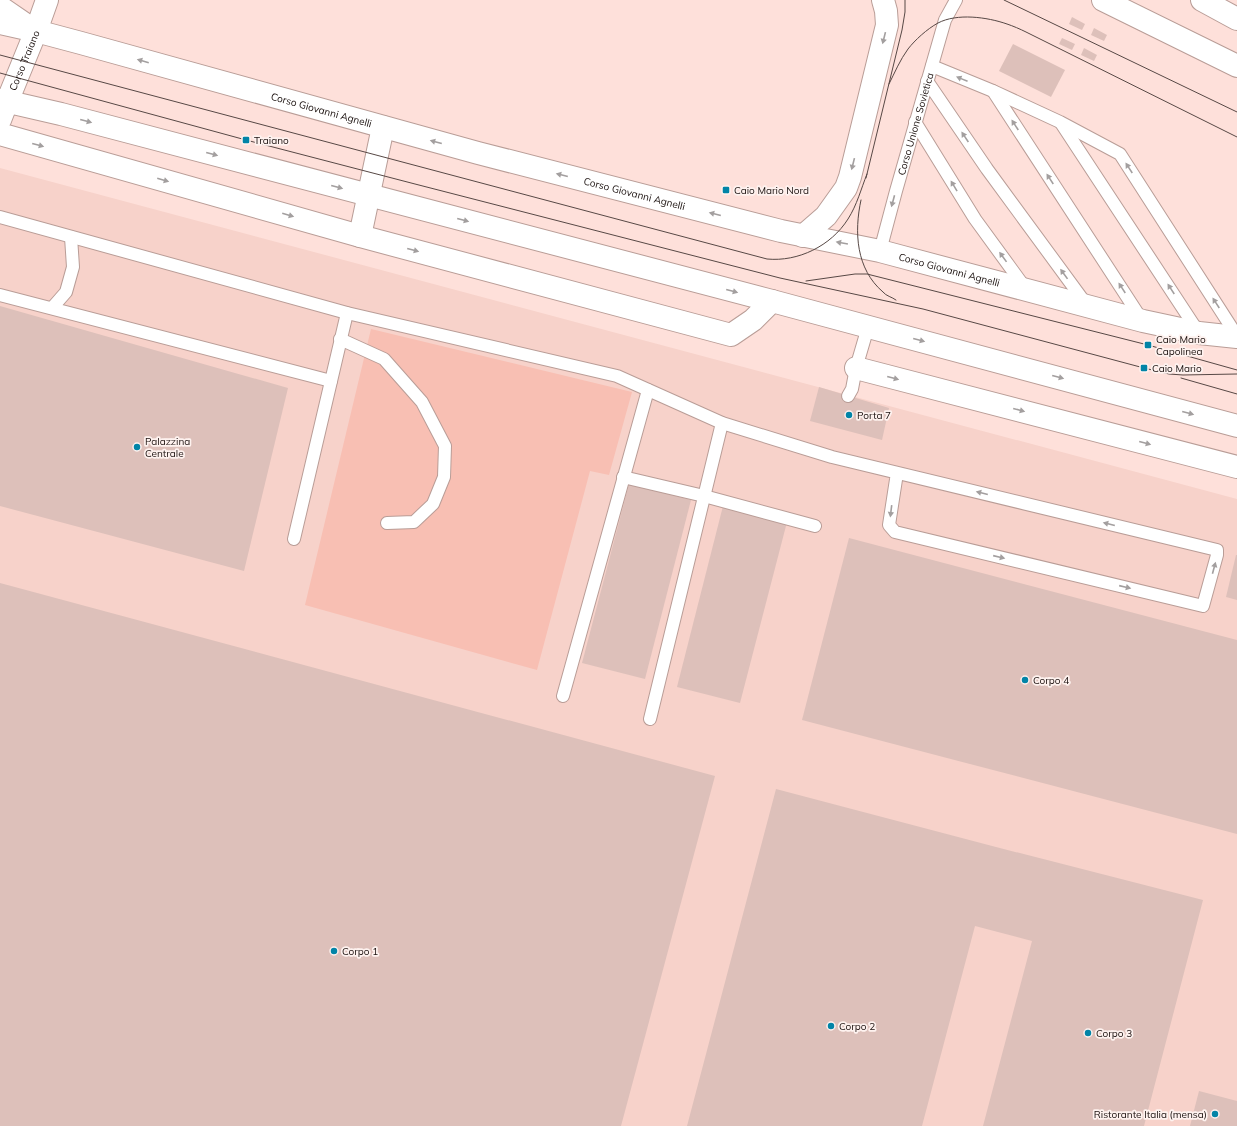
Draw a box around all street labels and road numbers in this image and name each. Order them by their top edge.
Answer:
street label: Corso Traiano [6,28,43,93]
street label: Corso Unione Sovietica [895,71,937,177]
street label: Corso Giovanni Agnelli [269,90,373,130]
street label: Corso Giovanni Agnelli [582,174,686,213]
street label: Corso Giovanni Agnelli [897,250,1001,290]

